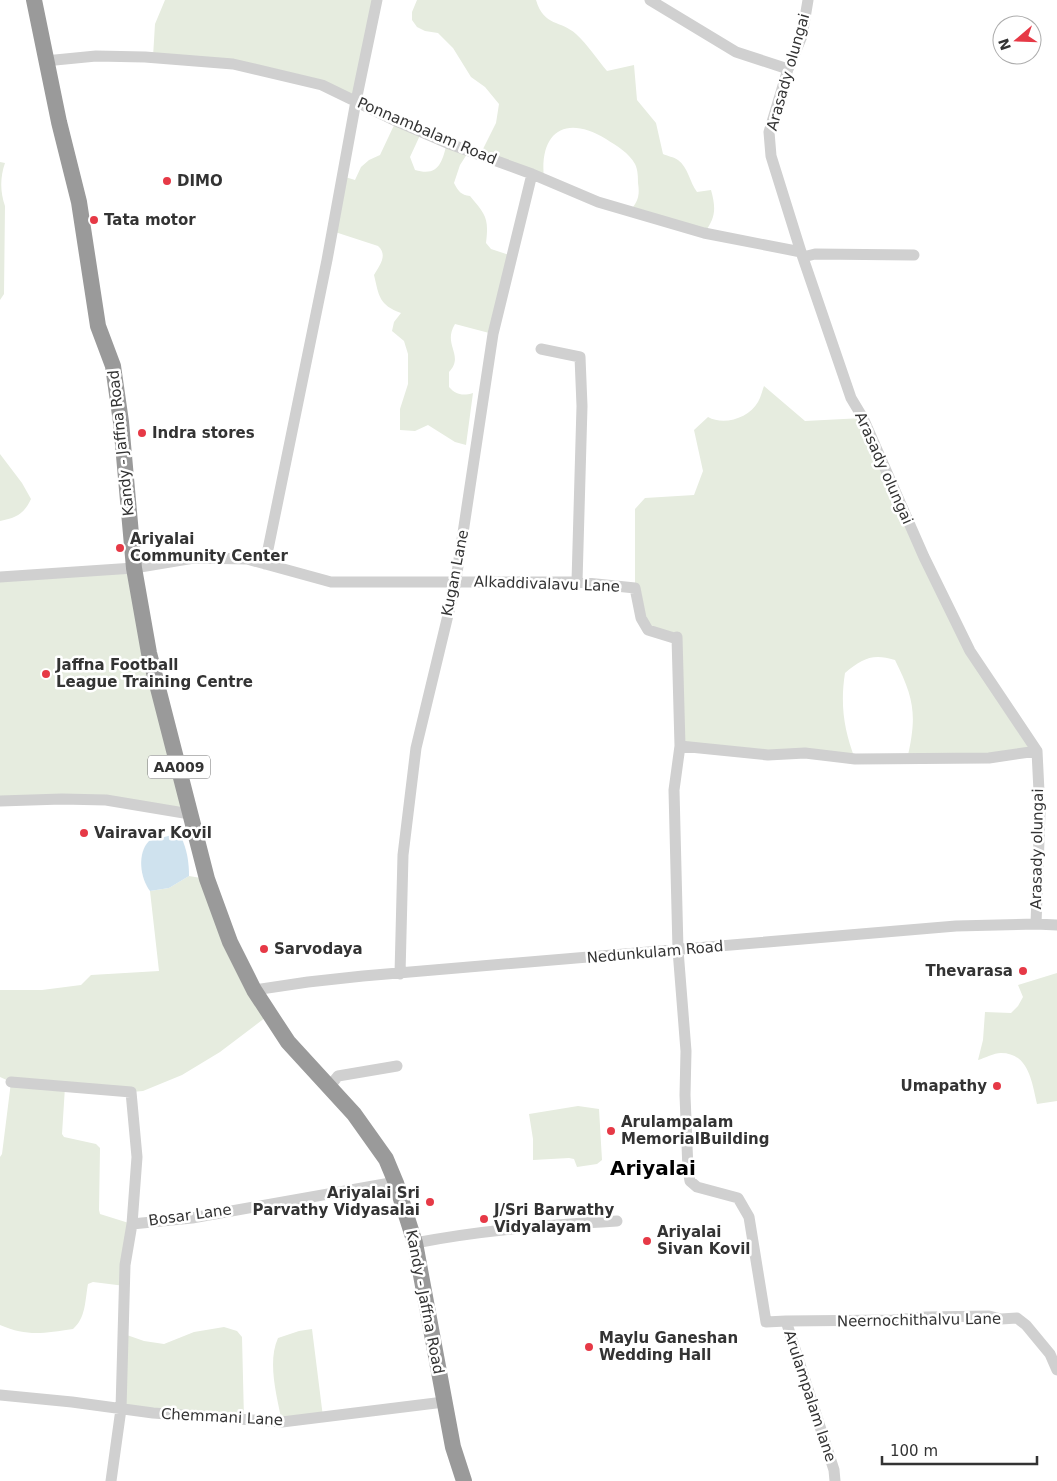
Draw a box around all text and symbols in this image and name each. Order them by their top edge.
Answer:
street label: Arasady olungai [763,11,813,133]
north arrow [992,15,1042,65]
text: N [995,36,1014,52]
street label: Ponnambalam Road [355,93,499,169]
place label: DIMO [177,172,223,190]
marker: DIMO [161,175,173,187]
place label: Tata motor [104,211,196,229]
marker: Tata motor [88,214,100,226]
street label: Kandy - Jaffna Road [104,369,138,517]
street label: Arasady olungai [851,409,917,527]
place label: Indra stores [152,424,255,442]
marker: Indra stores [136,427,148,439]
street label: Kugan Lane [438,528,472,618]
place label: Ariyalai Community Center [130,530,288,565]
marker: Ariyalai Community Center [114,542,126,554]
street label: Alkaddivalavu Lane [474,572,620,596]
place label: Jaffna Football League Training Centre [55,656,253,691]
marker: Jaffna Football League Training Centre [40,668,52,680]
road number: AA009 [148,756,210,779]
street label: Arasady olungai [1027,788,1047,910]
place label: Vairavar Kovil [94,824,212,842]
marker: Vairavar Kovil [78,827,90,839]
street label: Nedunkulam Road [586,937,724,967]
place label: Sarvodaya [274,940,363,958]
marker: Sarvodaya [258,943,270,955]
place label: Thevarasa [925,962,1013,980]
marker: Thevarasa [1017,965,1029,977]
place label: Umapathy [901,1077,987,1095]
marker: Umapathy [991,1080,1003,1092]
place label: Arulampalam MemorialBuilding [621,1113,770,1148]
marker: Arulampalam MemorialBuilding [605,1125,617,1137]
district label: Ariyalai [610,1156,696,1180]
place label: Ariyalai Sri Parvathy Vidyasalai [253,1184,420,1219]
marker: Ariyalai Sri Parvathy Vidyasalai [424,1196,436,1208]
street label: Bosar Lane [147,1200,233,1230]
place label: J/Sri Barwathy Vidyalayam [493,1201,614,1236]
marker: J/Sri Barwathy Vidyalayam [478,1213,490,1225]
place label: Ariyalai Sivan Kovil [657,1223,750,1258]
street label: Kandy - Jaffna Road [402,1228,448,1376]
marker: Ariyalai Sivan Kovil [641,1235,653,1247]
street label: Neernochithalvu Lane [837,1310,1001,1330]
street label: Arulampalam lane [780,1328,840,1464]
place label: Maylu Ganeshan Wedding Hall [599,1329,738,1364]
marker: Maylu Ganeshan Wedding Hall [583,1341,595,1353]
street label: Chemmani Lane [160,1405,284,1429]
scale bar [882,1434,1037,1466]
text: 100 m [890,1442,938,1460]

